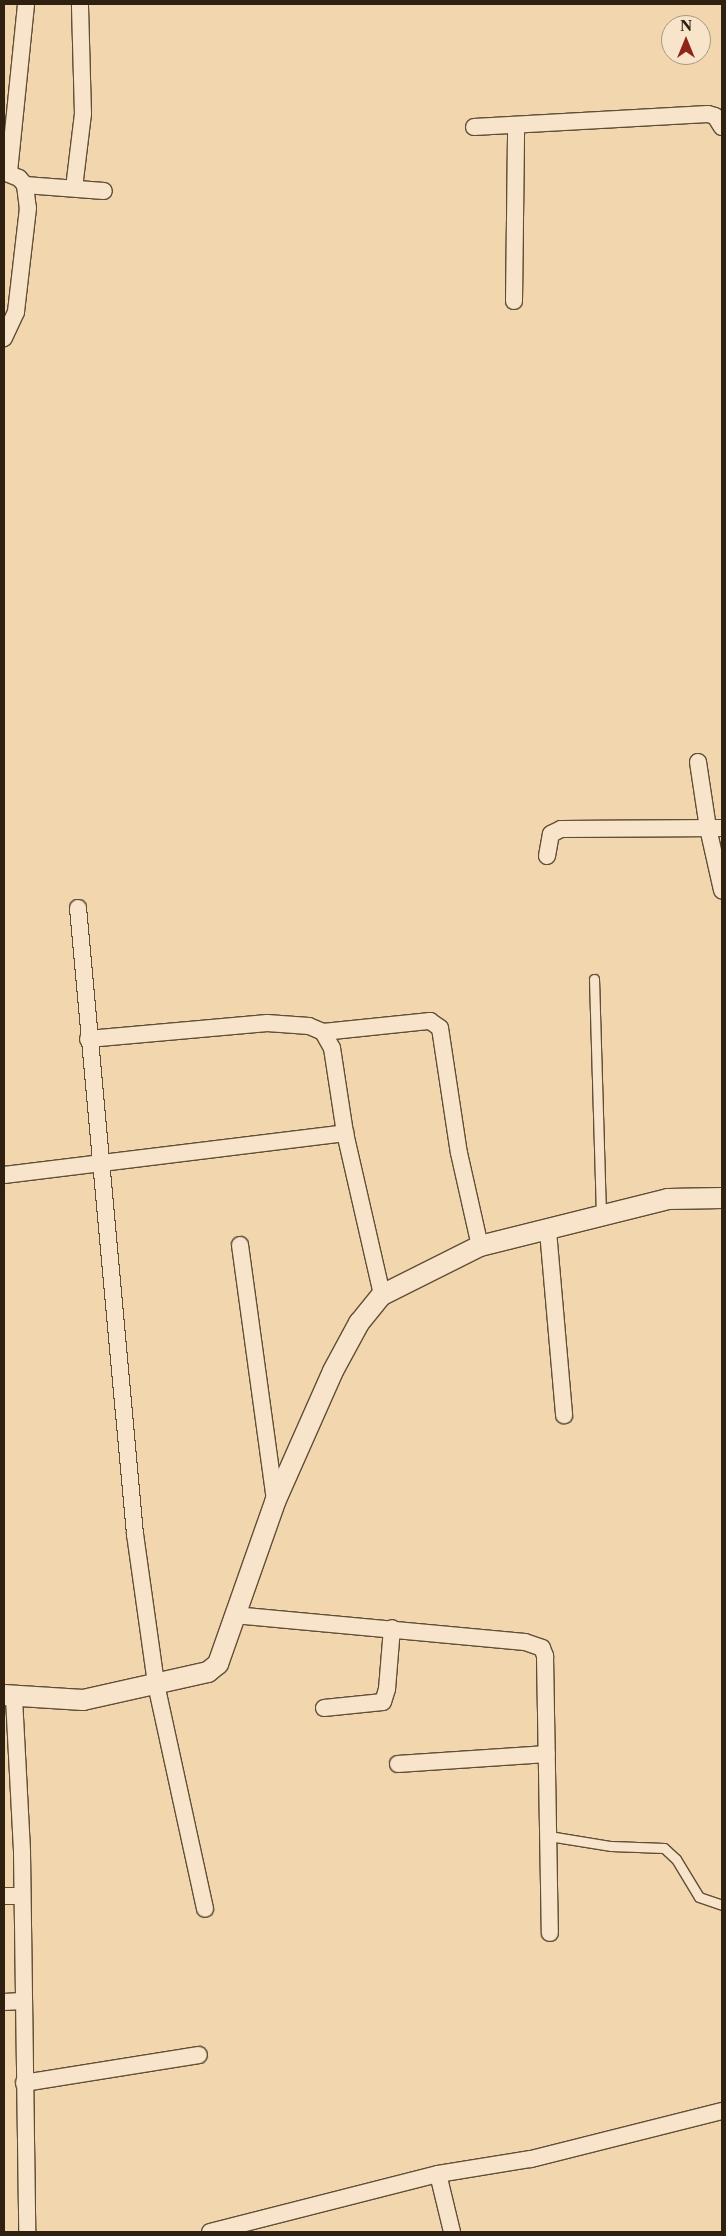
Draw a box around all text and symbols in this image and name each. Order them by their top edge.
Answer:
north arrow [661,15,711,65]
text: N [680,17,692,35]

